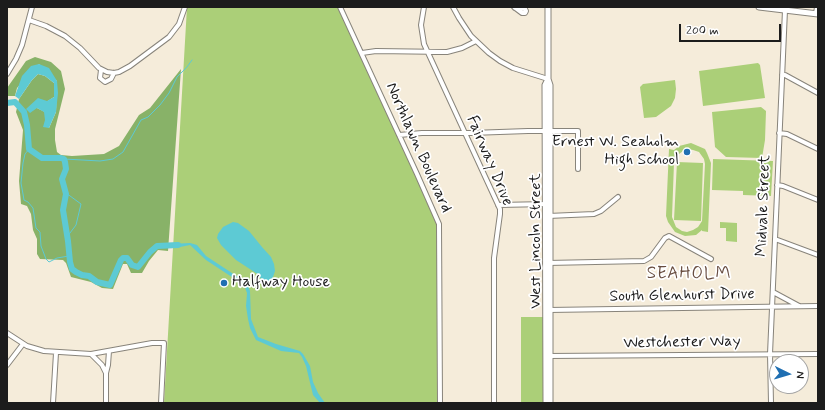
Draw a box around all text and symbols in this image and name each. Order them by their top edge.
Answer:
scale bar [681,16,783,42]
text: 200 m [686,23,719,39]
street label: Northlawn Boulevard [381,80,455,216]
street label: Fairway Drive [461,113,517,209]
place label: Ernest W. Seaholm High School [552,133,679,171]
marker: Ernest W. Seaholm High School [682,147,692,157]
street label: Midvale Street [753,155,775,257]
street label: West Lincoln Street [527,173,547,309]
district label: SEAHOLM [648,264,730,284]
place label: Halfway House [232,273,330,293]
marker: Halfway House [219,278,229,288]
street label: South Glenhurst Drive [609,285,755,307]
street label: Westchester Way [623,332,741,354]
north arrow [769,354,809,394]
text: N [793,371,807,379]

